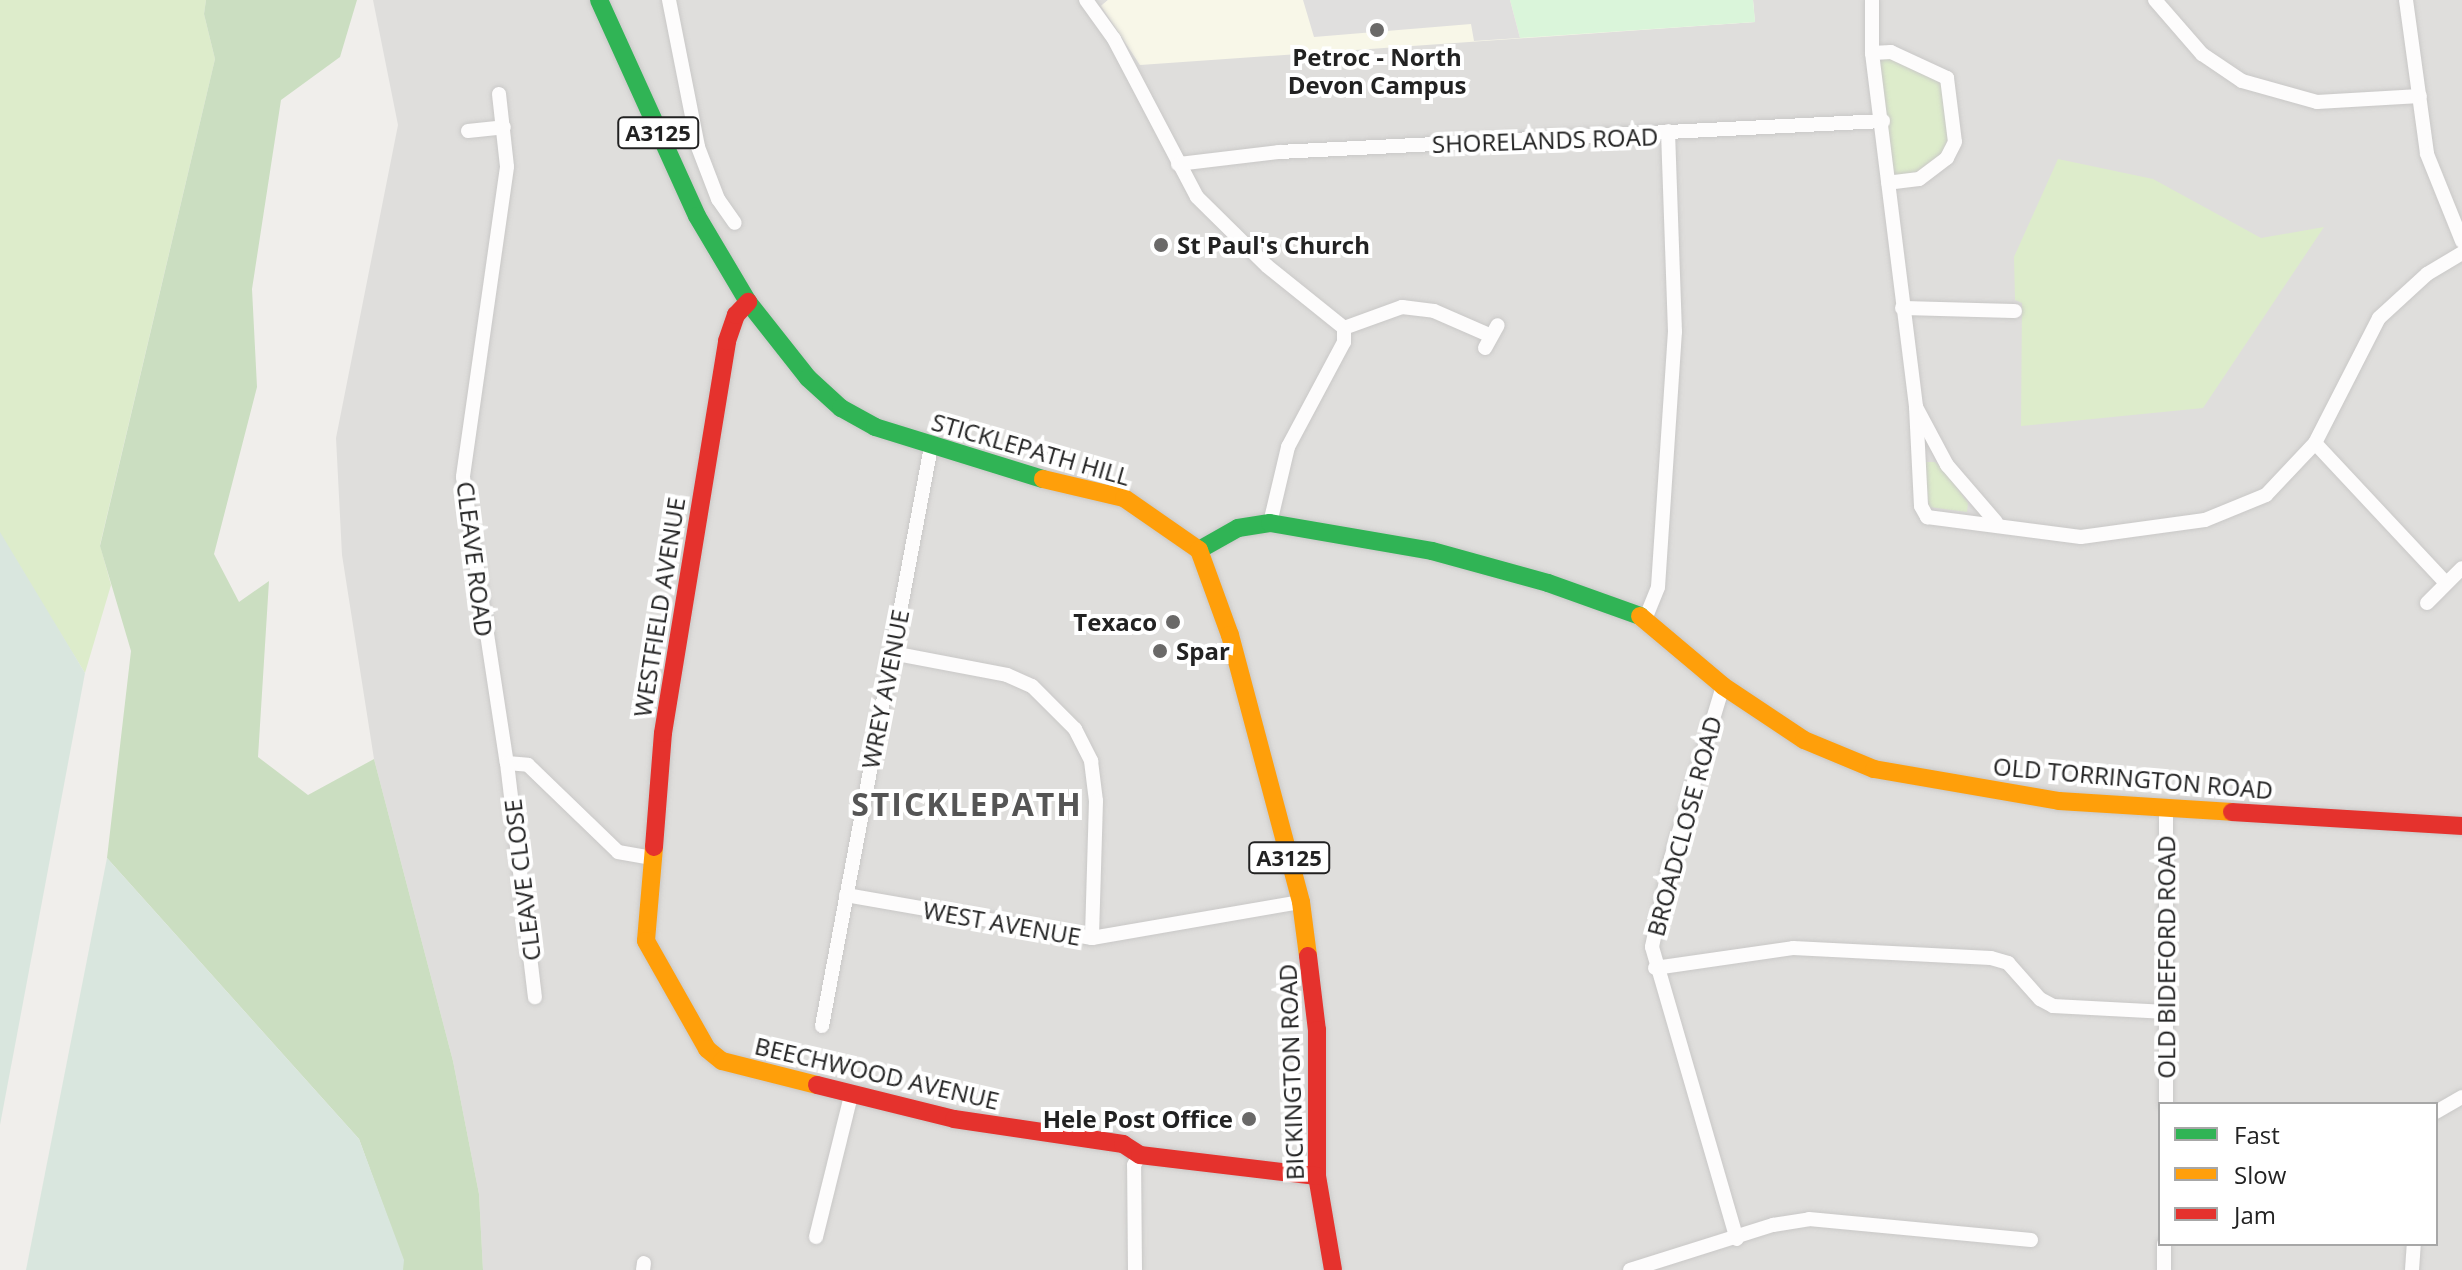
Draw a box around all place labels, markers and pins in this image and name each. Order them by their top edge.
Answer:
marker: Petroc - North Devon Campus [1368,21,1386,39]
place label: Petroc - North Devon Campus [1288,43,1466,99]
place label: St Paul's Church [1177,231,1370,259]
marker: St Paul's Church [1152,236,1170,254]
place label: Texaco [1073,608,1157,636]
marker: Texaco [1164,613,1182,631]
place label: Spar [1176,637,1230,665]
marker: Spar [1151,642,1169,660]
place label: Hele Post Office [1043,1105,1233,1133]
marker: Hele Post Office [1240,1110,1258,1128]

